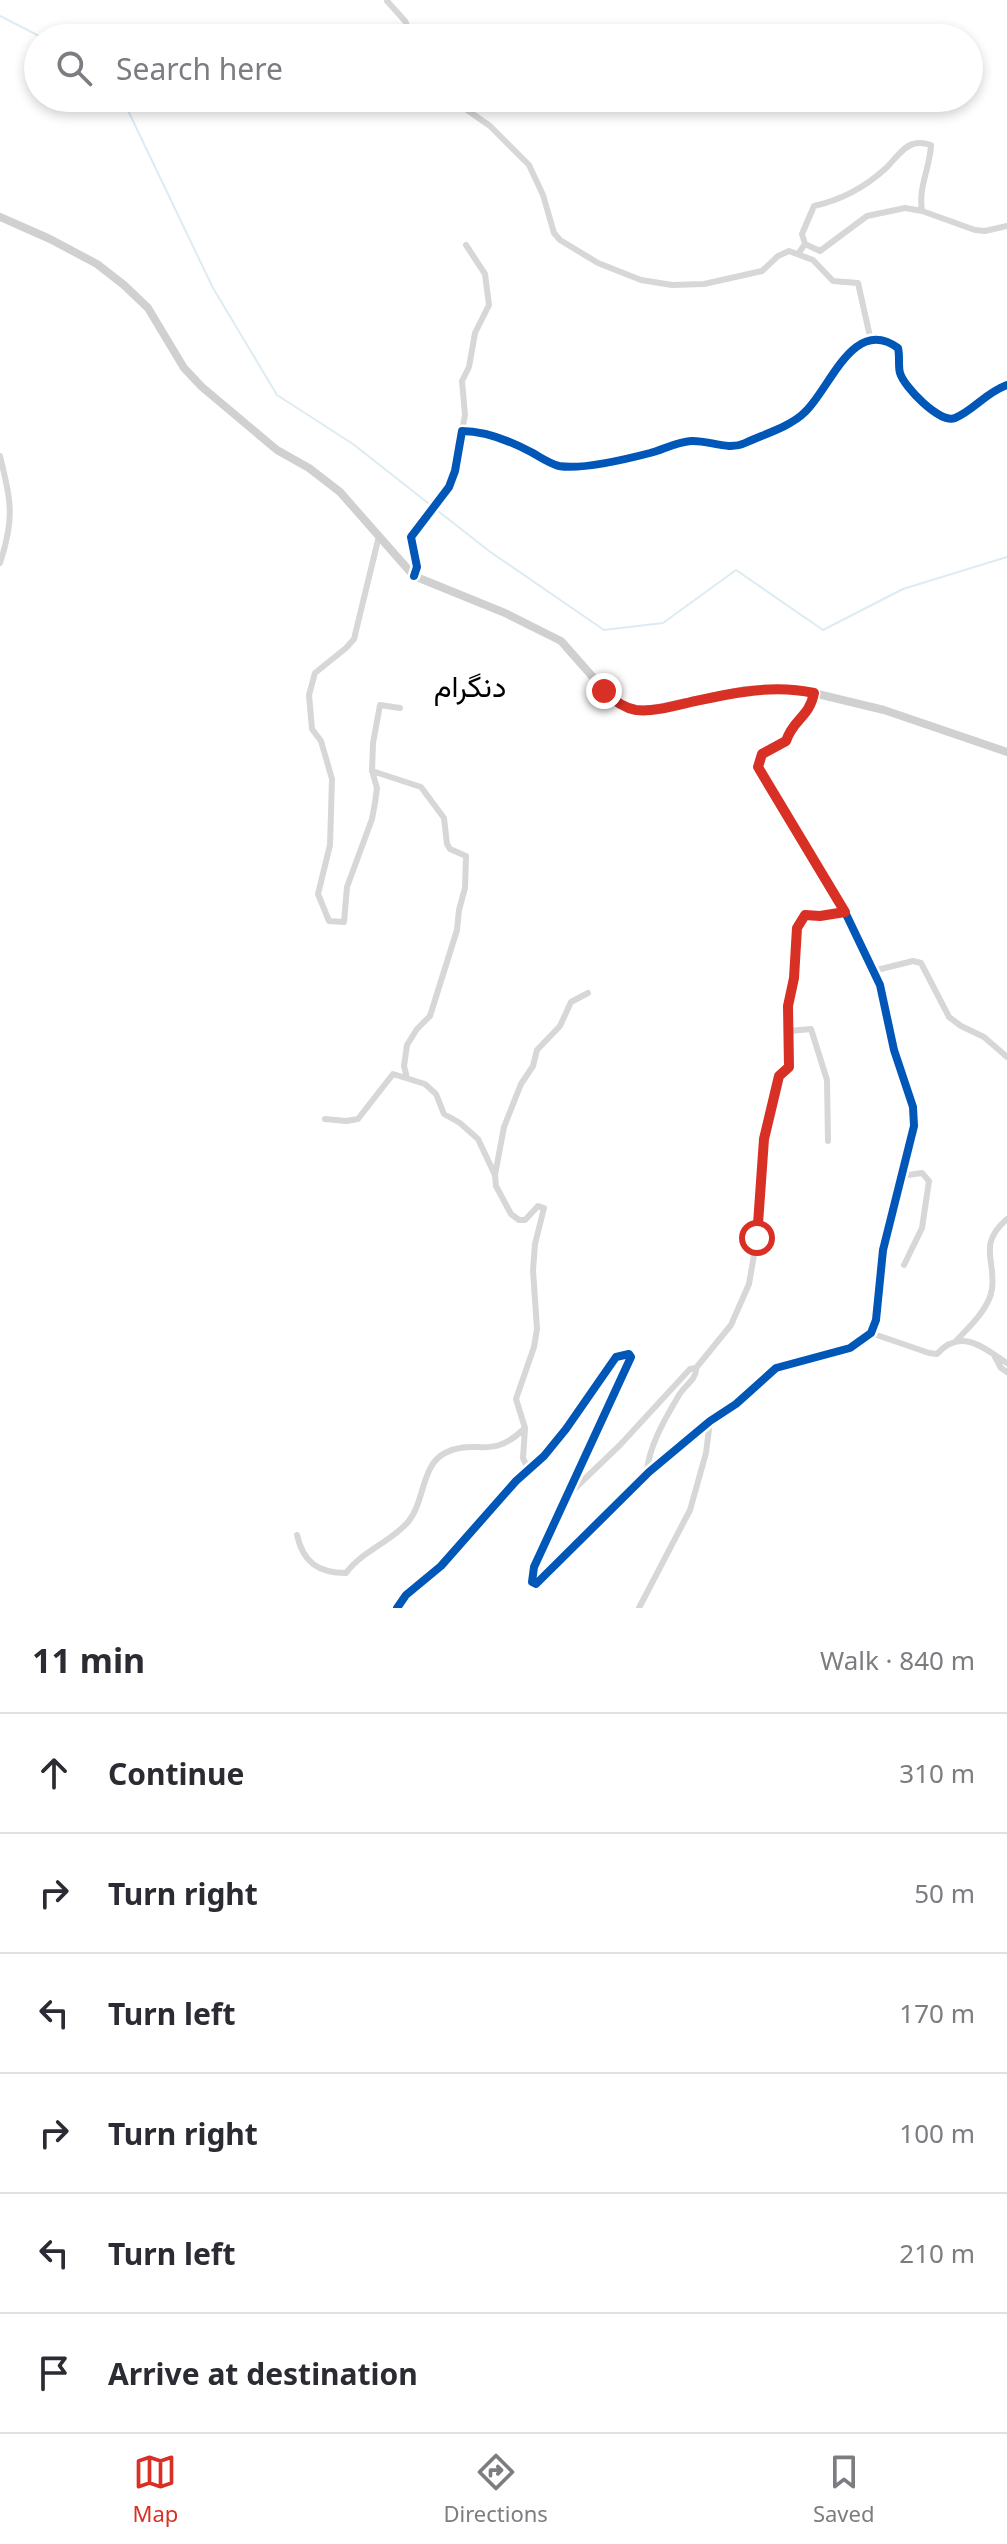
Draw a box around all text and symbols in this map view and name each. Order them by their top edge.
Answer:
search box [24,24,983,112]
icon: search [52,46,96,90]
text: Search here [116,48,283,89]
district label: دنگرام [434,665,506,706]
route end [586,673,622,709]
route start [739,1220,775,1256]
text: 11 min [32,1637,145,1683]
text: Walk · 840 m [820,1642,975,1678]
icon: ahead [32,1751,76,1795]
text: Continue [108,1753,244,1794]
text: 310 m [899,1755,975,1791]
icon: right [32,1871,76,1915]
text: Turn right [108,1873,258,1914]
text: 50 m [914,1875,975,1911]
icon: left [32,1991,76,2035]
text: Turn left [108,1993,236,2034]
text: 170 m [899,1995,975,2031]
icon: right [32,2111,76,2155]
text: Turn right [108,2113,258,2154]
text: 100 m [899,2115,975,2151]
icon: left [32,2231,76,2275]
text: Turn left [108,2233,236,2274]
text: 210 m [899,2235,975,2271]
icon: arrive [32,2351,76,2395]
text: Arrive at destination [108,2353,418,2394]
tab: Map [133,2450,178,2528]
tab: Directions [443,2450,548,2528]
tab: Saved [813,2450,874,2528]

